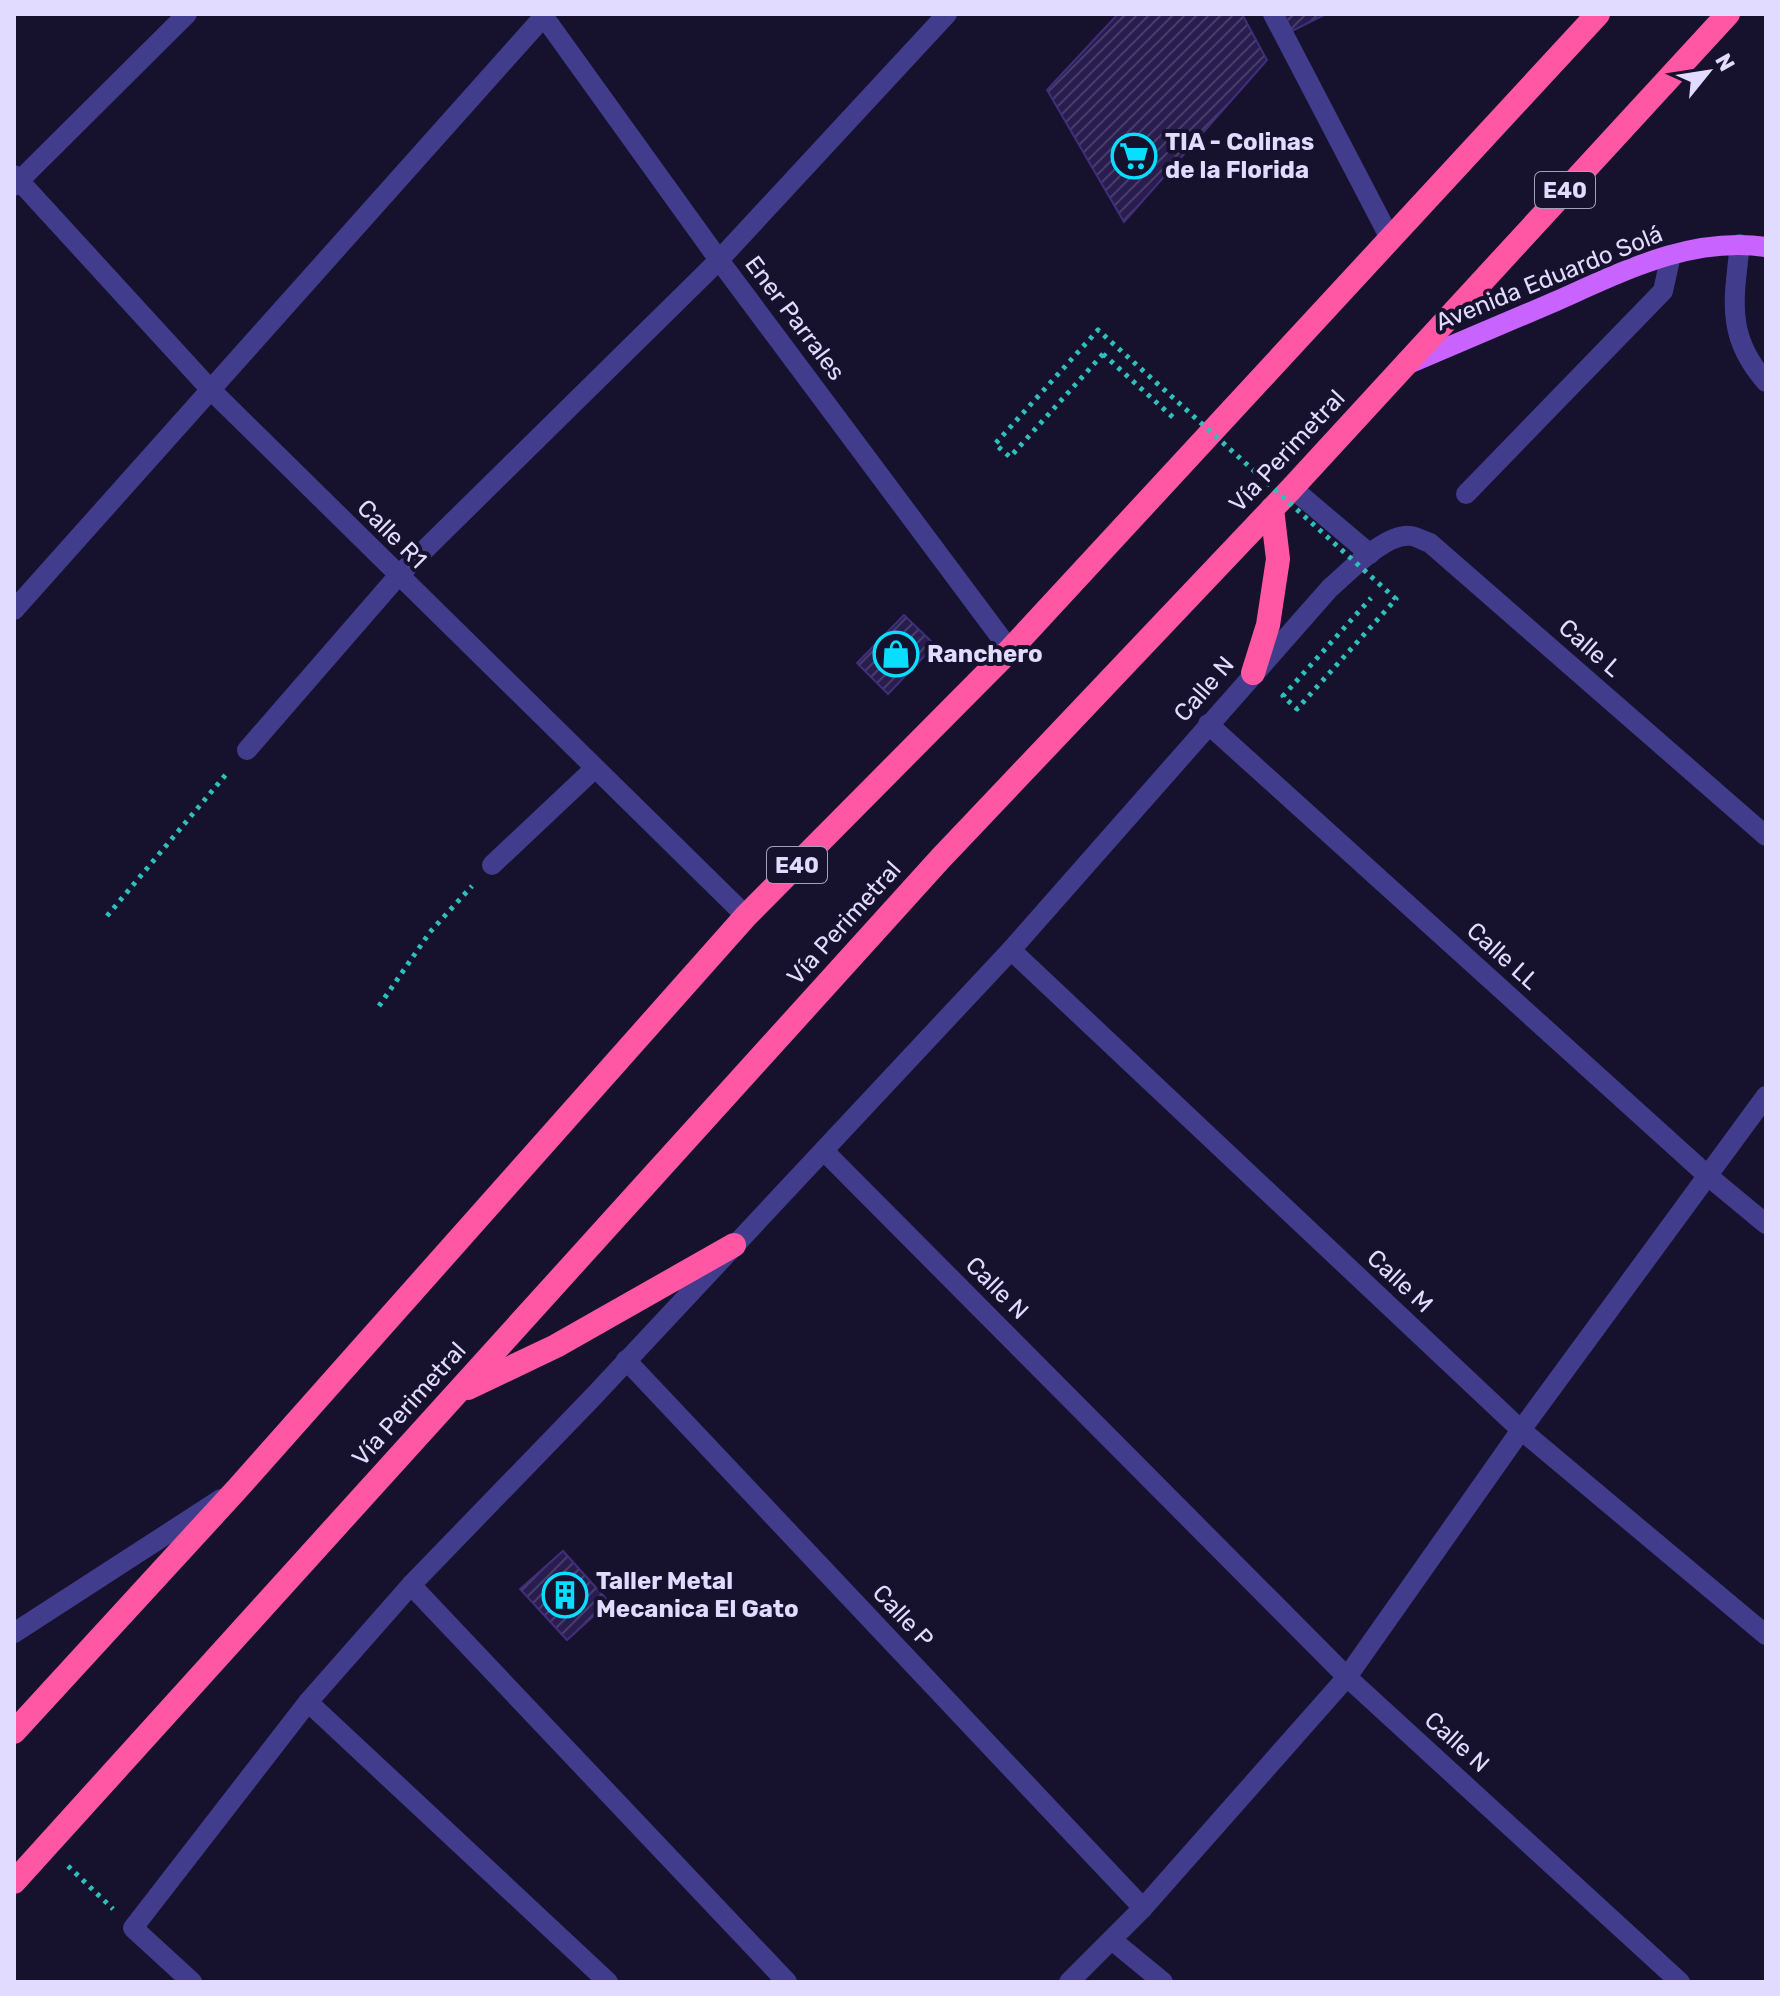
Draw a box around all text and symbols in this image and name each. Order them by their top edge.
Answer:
north arrow [1668,32,1748,112]
text: N [1709,49,1741,76]
place label: TIA - Colinas de la Florida [1165,128,1314,184]
supermarket icon: TIA - Colinas de la Florida [1110,132,1158,180]
road number: E40 [1535,172,1595,208]
street label: Avenida Eduardo Solá [1431,220,1667,336]
street label: Ener Parrales [739,250,851,386]
street label: Vía Perimetral [1223,384,1351,518]
street label: Calle R1 [352,494,432,574]
street label: Calle L [1553,613,1627,683]
shop icon: Ranchero [872,630,920,678]
place label: Ranchero [927,640,1043,668]
street label: Calle N [1168,651,1240,727]
road number: E40 [767,847,827,883]
street label: Vía Perimetral [781,856,907,990]
street label: Calle LL [1461,916,1545,996]
street label: Calle M [1361,1244,1439,1318]
street label: Calle N [960,1251,1034,1325]
street label: Vía Perimetral [346,1337,472,1471]
place label: Taller Metal Mecanica El Gato [596,1567,799,1623]
building icon: Taller Metal Mecanica El Gato [541,1571,589,1619]
street label: Calle P [867,1579,939,1653]
street label: Calle N [1419,1706,1495,1778]

